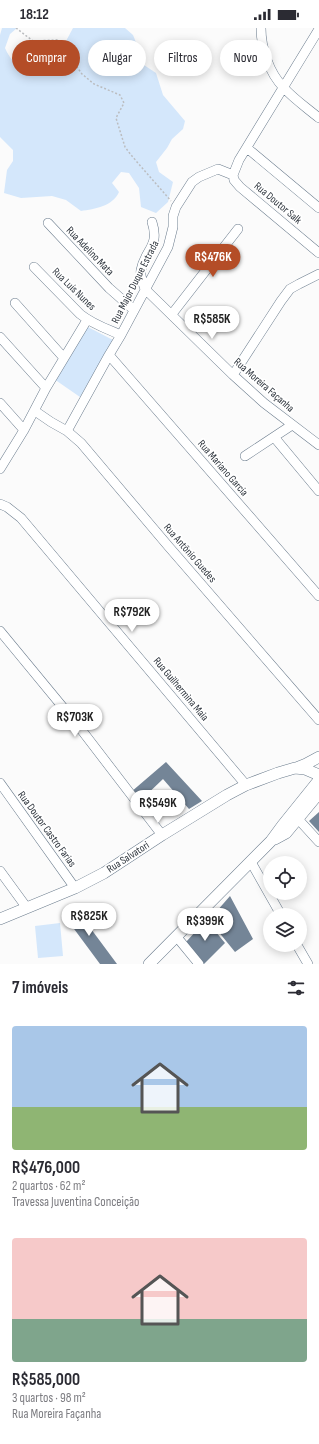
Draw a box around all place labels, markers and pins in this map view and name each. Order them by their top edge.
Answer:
pin: R$476K [180,244,246,278]
pin: R$585K [179,306,245,340]
pin: R$792K [99,599,165,633]
pin: R$703K [42,704,108,738]
pin: R$549K [125,790,191,824]
pin: R$825K [56,903,122,937]
pin: R$399K [172,908,238,942]

